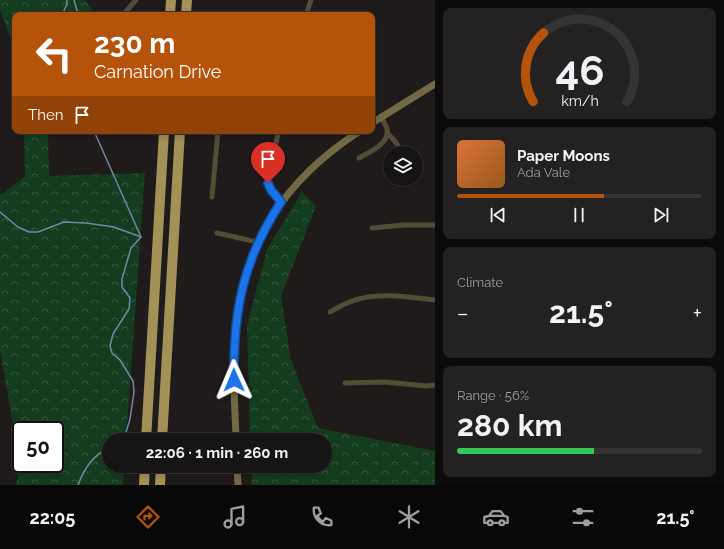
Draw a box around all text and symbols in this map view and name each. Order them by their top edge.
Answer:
text: 230 m [94,27,175,60]
icon: left [28,28,80,80]
text: 46 [555,45,604,94]
text: Carnation Drive [94,61,221,82]
text: km/h [561,92,598,108]
icon: arrive [71,104,93,126]
text: Then [28,106,63,124]
pin [251,142,285,183]
map controls [383,146,423,186]
button: layers [383,146,423,186]
text: Paper Moons [517,147,610,165]
icon: arrive [257,148,279,170]
text: Ada Vale [517,165,570,180]
icon: previous [487,204,509,226]
icon: pause [568,204,590,226]
icon: next [650,204,672,226]
text: Climate [457,275,503,290]
text: 21.5° [549,295,613,330]
text: − [457,300,469,326]
text: + [693,300,702,326]
position arrow [213,359,255,401]
text: Range · 56% [457,388,529,403]
text: 280 km [457,408,562,443]
speed limit sign: 50 [12,421,64,473]
text: 22:06 · 1 min · 260 m [146,444,288,462]
icon: directions [134,503,162,531]
icon: music [221,503,249,531]
icon: phone [308,503,336,531]
icon: climate [395,503,423,531]
icon: car [482,503,510,531]
icon: filters [569,503,597,531]
text: 22:05 [30,507,75,528]
text: 21.5° [656,507,694,528]

